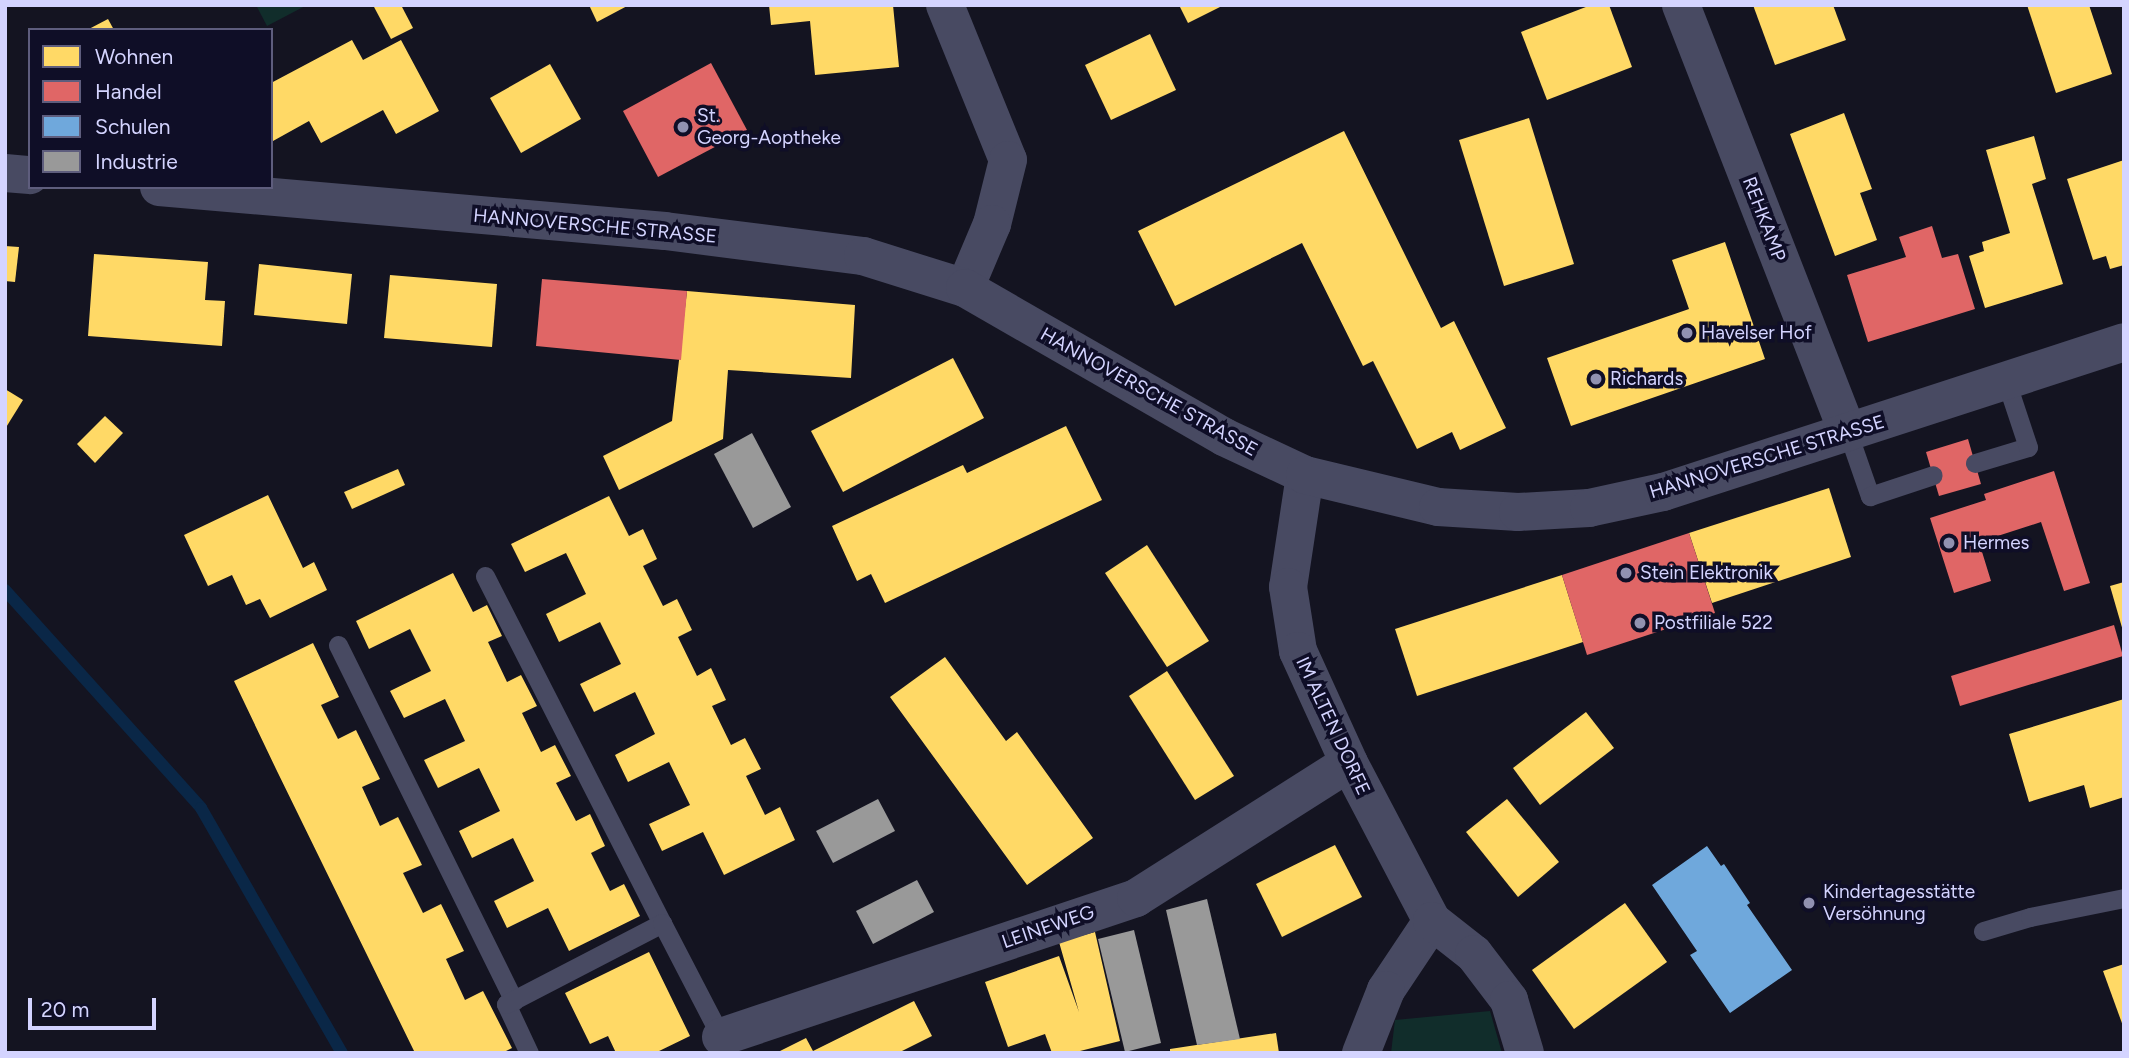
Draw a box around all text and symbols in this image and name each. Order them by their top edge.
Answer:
legend [28,28,273,189]
text: Wohnen [95,44,173,69]
text: Handel [95,79,162,104]
place label: St. Georg-Aoptheke [697,105,841,149]
text: Schulen [95,114,171,139]
marker: St. Georg-Aoptheke [675,119,691,135]
text: Industrie [95,149,178,174]
street label: REHKAMP [1737,173,1791,265]
street label: HANNOVERSCHE STRASSE [472,204,718,248]
place label: Havelser Hof [1701,322,1812,344]
street label: HANNOVERSCHE STRASSE [1037,323,1261,461]
marker: Havelser Hof [1679,325,1695,341]
place label: Richards [1610,368,1683,390]
marker: Richards [1588,371,1604,387]
street label: HANNOVERSCHE STRASSE [1647,410,1887,504]
place label: Hermes [1963,532,2029,554]
marker: Hermes [1941,535,1957,551]
place label: Stein Elektronik [1640,562,1773,584]
marker: Stein Elektronik [1618,565,1634,581]
place label: Postfiliale 522 [1654,612,1773,634]
marker: Postfiliale 522 [1632,615,1648,631]
street label: IM ALTEN DORFE [1291,653,1375,799]
place label: Kindertagesstätte Versöhnung [1823,881,1975,925]
marker: Kindertagesstätte Versöhnung [1801,895,1817,911]
street label: LEINEWEG [999,901,1097,953]
scale bar [32,984,159,1028]
text: 20 m [41,997,89,1022]

